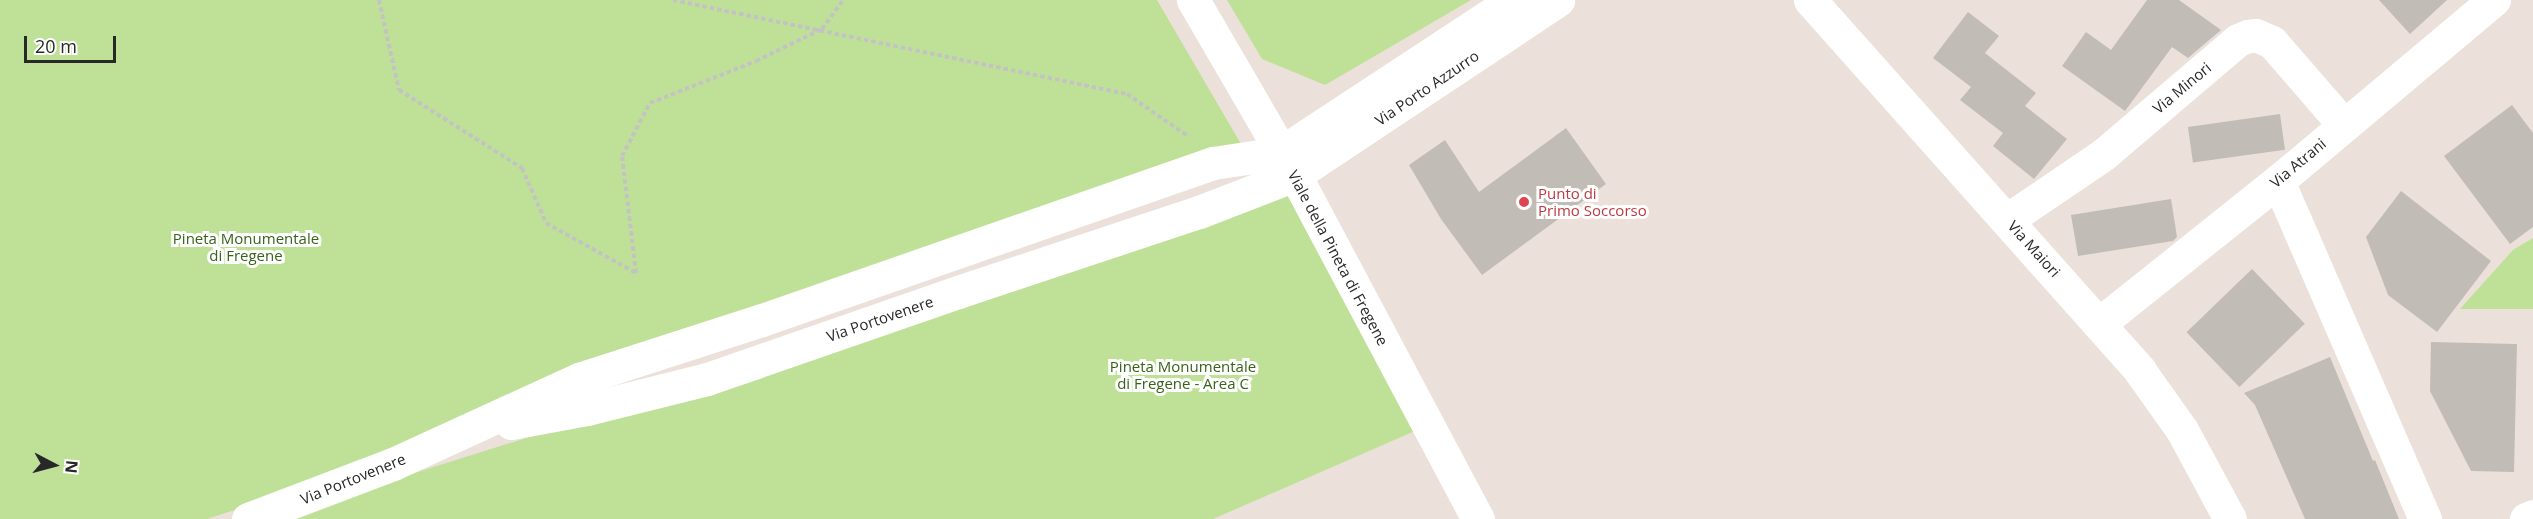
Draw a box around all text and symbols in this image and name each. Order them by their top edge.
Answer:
scale bar [27,24,118,62]
text: 20 m [35,34,77,58]
street label: Via Porto Azzurro [1372,47,1482,129]
street label: Via Minori [2149,58,2215,118]
street label: Via Atrani [2266,134,2330,192]
street label: Viale della Pineta di Fregene [1284,167,1392,349]
place label: Punto di Primo Soccorso [1538,184,1647,219]
marker: Punto di Primo Soccorso [1515,193,1533,211]
street label: Via Maiori [2004,217,2064,281]
park label: Pineta Monumentale di Fregene [173,229,319,264]
street label: Via Portovenere [824,292,936,346]
park label: Pineta Monumentale di Fregene - Area C [1110,357,1256,392]
north arrow [24,435,84,495]
street label: Via Portovenere [298,450,408,508]
text: N [60,459,84,474]

